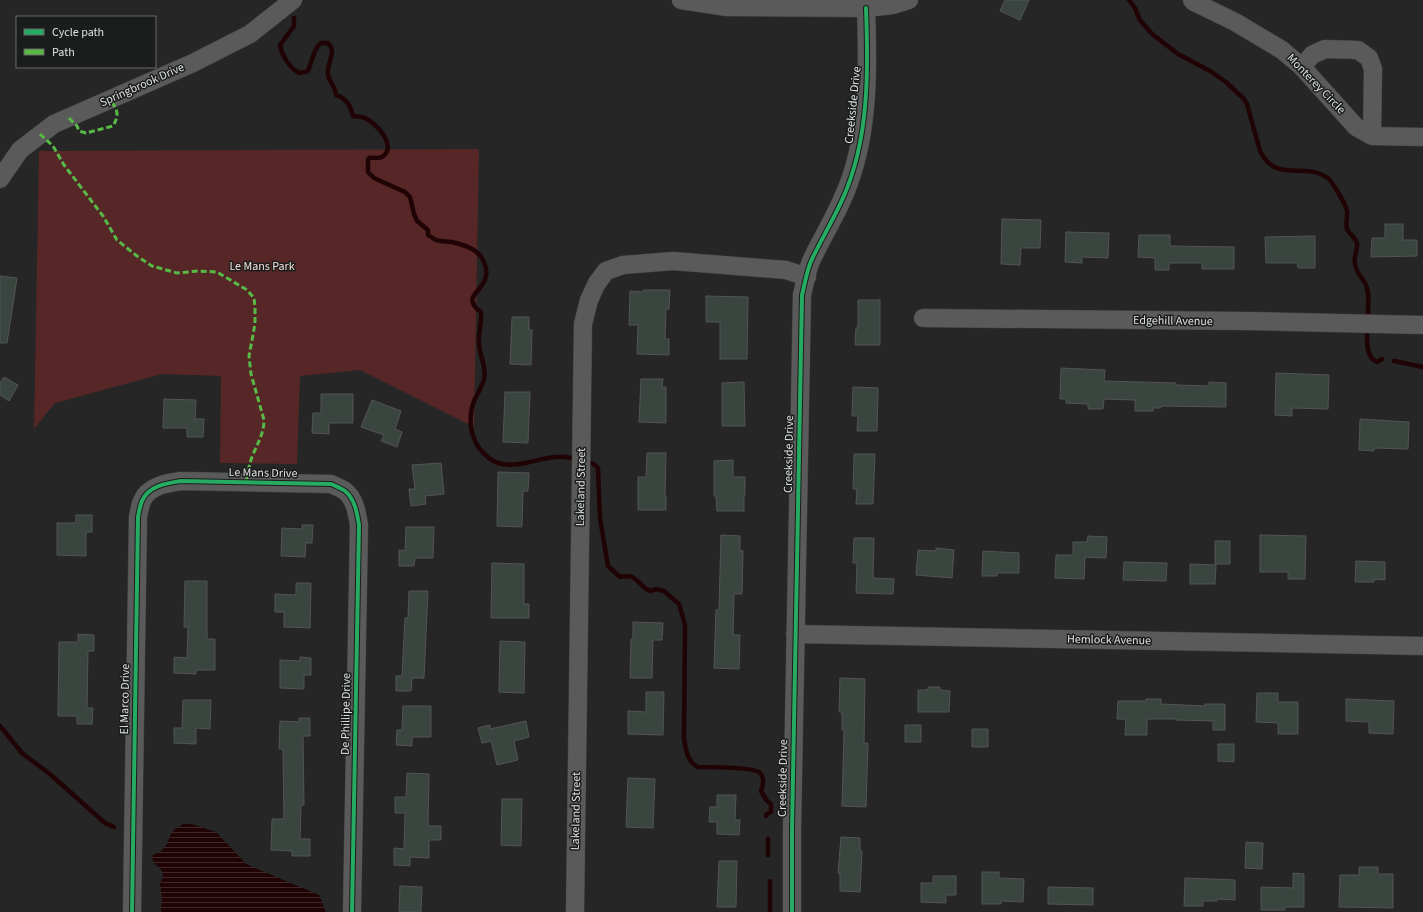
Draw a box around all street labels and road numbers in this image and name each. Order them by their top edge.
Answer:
street label: Monterey Circle [1283,50,1349,118]
street label: Springbrook Drive [97,59,187,111]
street label: Creekside Drive [840,65,866,145]
street label: Edgehill Avenue [1133,312,1213,330]
street label: Creekside Drive [780,415,798,493]
street label: Lakeland Street [572,448,590,526]
street label: Le Mans Drive [228,464,298,482]
street label: Hemlock Avenue [1067,631,1151,649]
street label: El Marco Drive [116,663,134,735]
street label: De Phillipe Drive [337,673,355,755]
street label: Creekside Drive [774,739,792,817]
street label: Lakeland Street [567,772,585,850]

